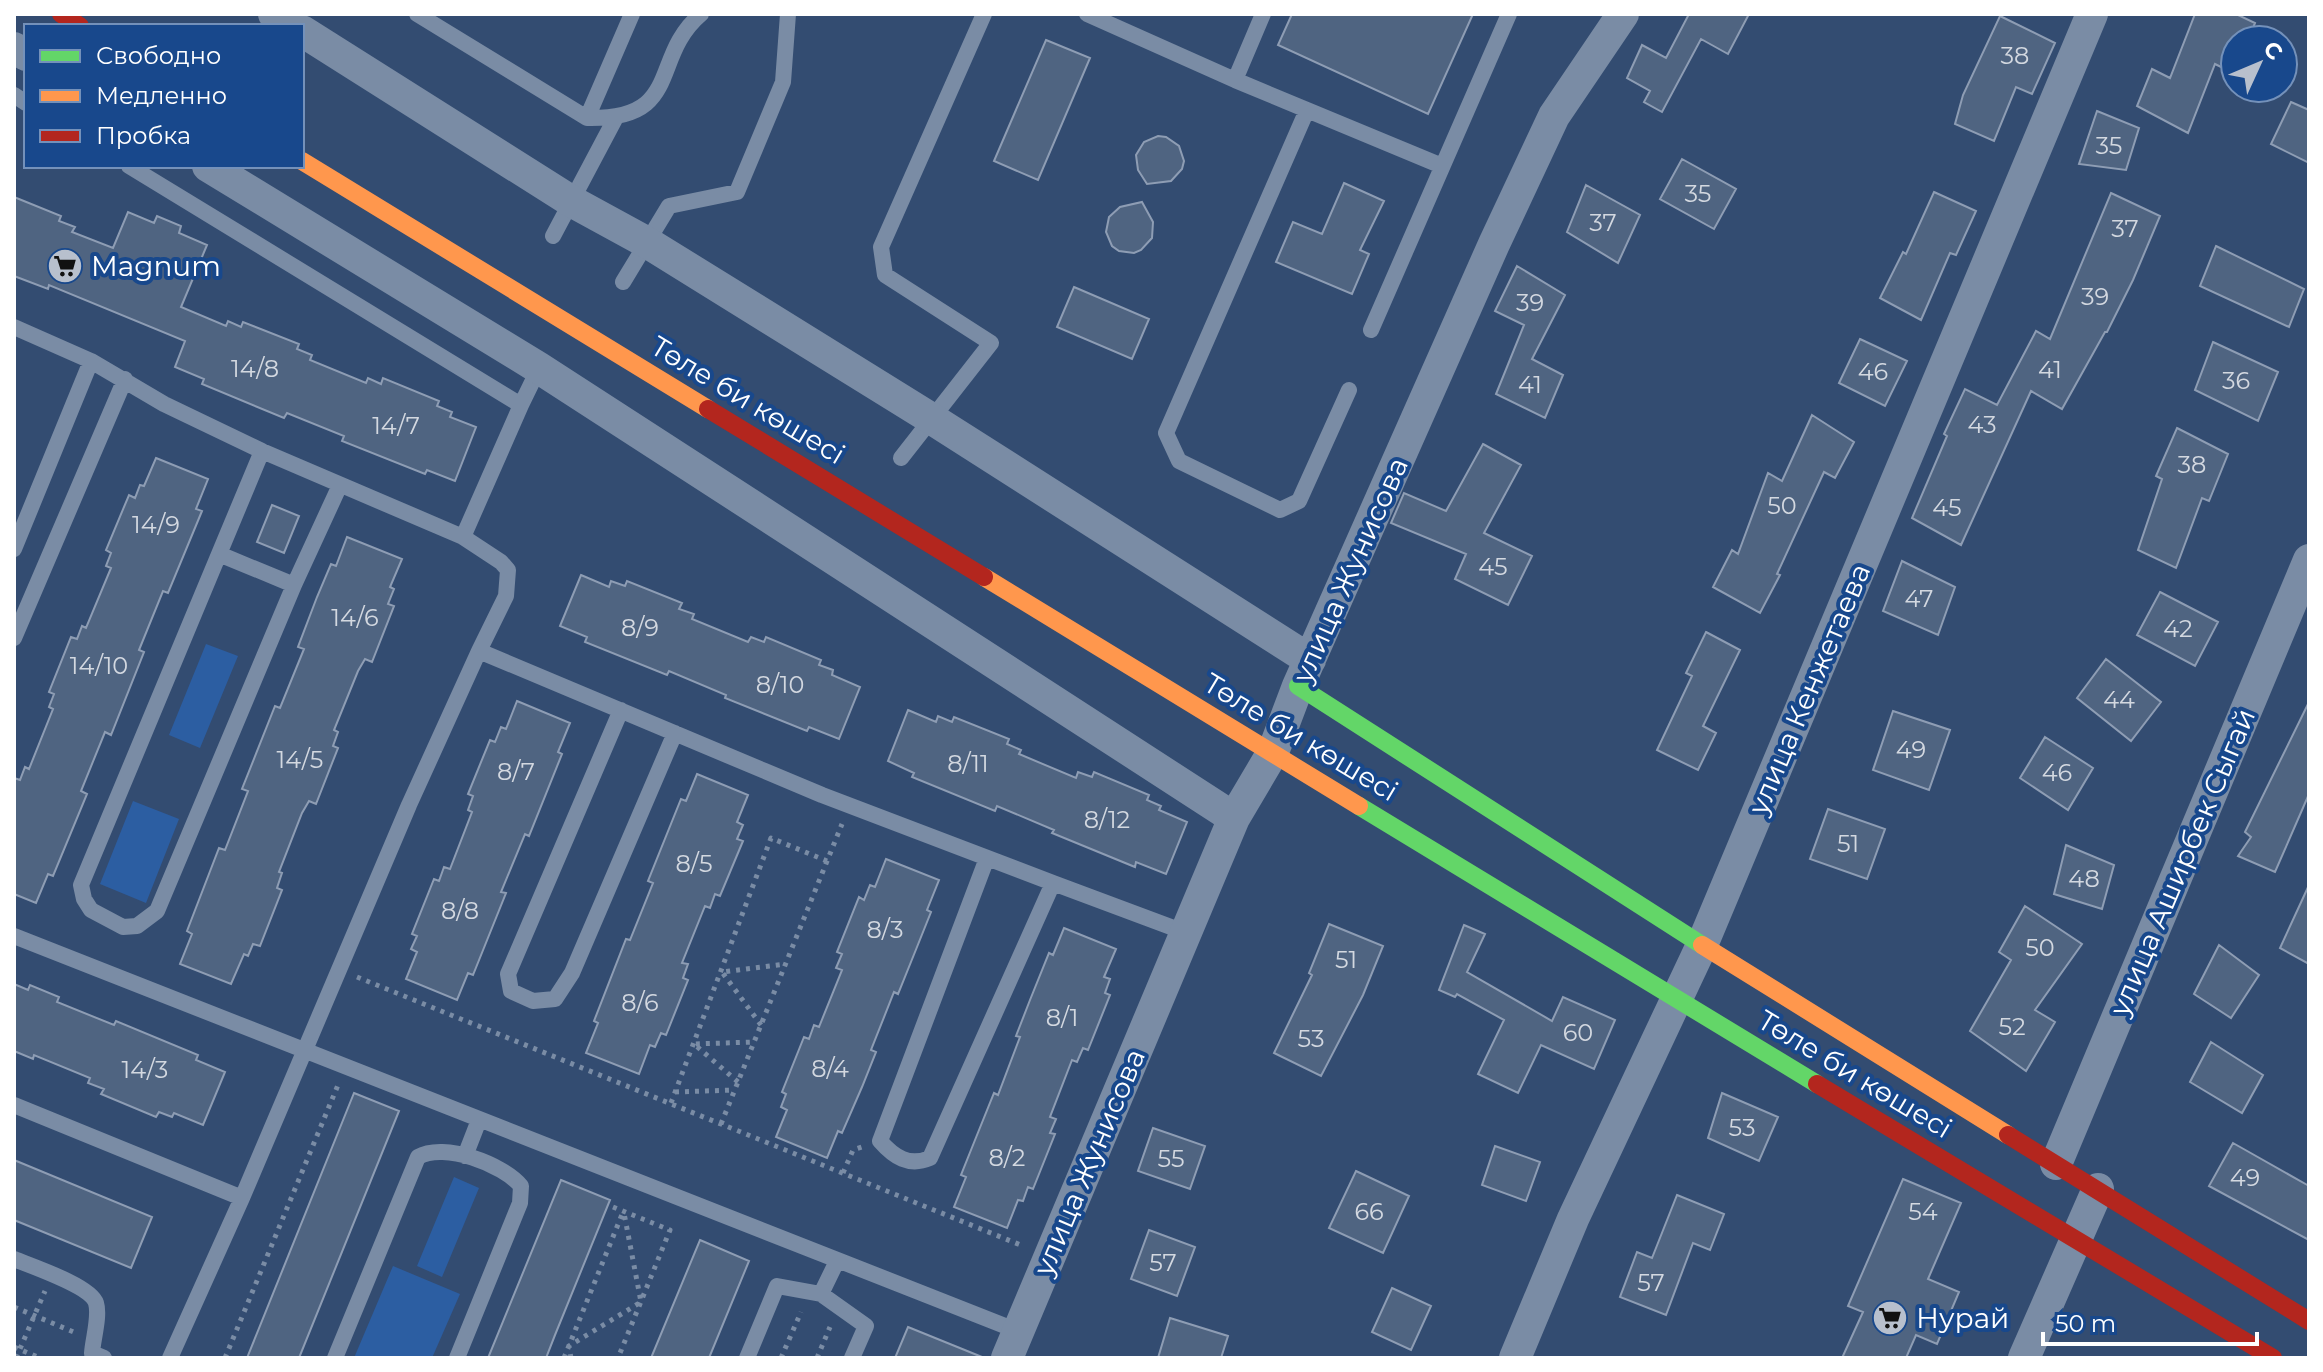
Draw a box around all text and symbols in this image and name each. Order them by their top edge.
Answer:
legend [24,24,304,168]
north arrow [2219,24,2299,104]
text: С [2258,35,2288,66]
text: Свободно [96,41,221,70]
house number: 38 [2001,41,2029,70]
text: Медленно [96,81,227,110]
text: Пробка [96,121,191,150]
house number: 35 [2096,131,2122,160]
house number: 35 [1685,179,1711,208]
house number: 37 [1589,208,1617,237]
house number: 37 [2111,214,2139,243]
supermarket icon: Magnum [46,247,84,285]
place label: Magnum [91,249,221,283]
house number: 39 [2081,282,2109,311]
house number: 39 [1516,288,1544,317]
street label: Төле би көшесі [645,329,851,471]
house number: 14/8 [231,354,279,383]
house number: 41 [2038,355,2062,384]
house number: 46 [1858,357,1888,386]
house number: 36 [2222,366,2250,395]
house number: 41 [1518,370,1542,399]
house number: 43 [1967,410,1997,439]
house number: 14/7 [372,411,420,440]
house number: 38 [2178,450,2206,479]
street label: улица Жунисова [1285,452,1415,689]
house number: 50 [1767,491,1797,520]
house number: 45 [1932,493,1962,522]
house number: 14/9 [132,510,180,539]
house number: 45 [1478,552,1508,581]
street label: улица Кенжетаева [1740,558,1877,821]
house number: 47 [1905,584,1933,613]
house number: 14/6 [331,603,379,632]
house number: 8/9 [621,613,659,642]
house number: 42 [2163,614,2193,643]
house number: 14/10 [70,651,128,680]
street label: Төле би көшесі [1198,666,1404,808]
house number: 8/10 [756,670,804,699]
house number: 44 [2103,685,2135,714]
street label: улица Аширбек Сыгай [2101,703,2262,1022]
house number: 49 [1896,735,1926,764]
house number: 14/5 [277,745,323,774]
house number: 8/11 [947,749,989,778]
house number: 8/7 [497,757,535,786]
house number: 46 [2042,758,2072,787]
house number: 8/12 [1084,805,1130,834]
house number: 51 [1837,829,1859,858]
house number: 8/5 [676,849,712,878]
house number: 48 [2068,864,2100,893]
house number: 8/8 [441,896,479,925]
house number: 8/3 [867,915,903,944]
house number: 50 [2025,933,2055,962]
house number: 51 [1335,945,1357,974]
house number: 8/6 [621,988,659,1017]
house number: 8/1 [1046,1003,1078,1032]
street label: Төле би көшесі [1752,1003,1958,1145]
house number: 52 [1998,1012,2026,1041]
house number: 60 [1563,1018,1593,1047]
house number: 53 [1298,1024,1325,1053]
street label: улица Жунисова [1026,1044,1152,1281]
house number: 8/4 [811,1054,849,1083]
house number: 14/3 [122,1055,168,1084]
house number: 53 [1729,1113,1756,1142]
house number: 8/2 [989,1143,1025,1172]
house number: 55 [1157,1144,1185,1173]
house number: 49 [2230,1163,2260,1192]
house number: 66 [1354,1197,1384,1226]
house number: 54 [1908,1197,1938,1226]
house number: 57 [1149,1248,1177,1277]
house number: 57 [1637,1268,1665,1297]
scale bar [2043,1296,2257,1346]
supermarket icon: Нурай [1871,1299,1909,1337]
place label: Нурай [1916,1301,2009,1335]
text: 50 m [2055,1309,2116,1338]

